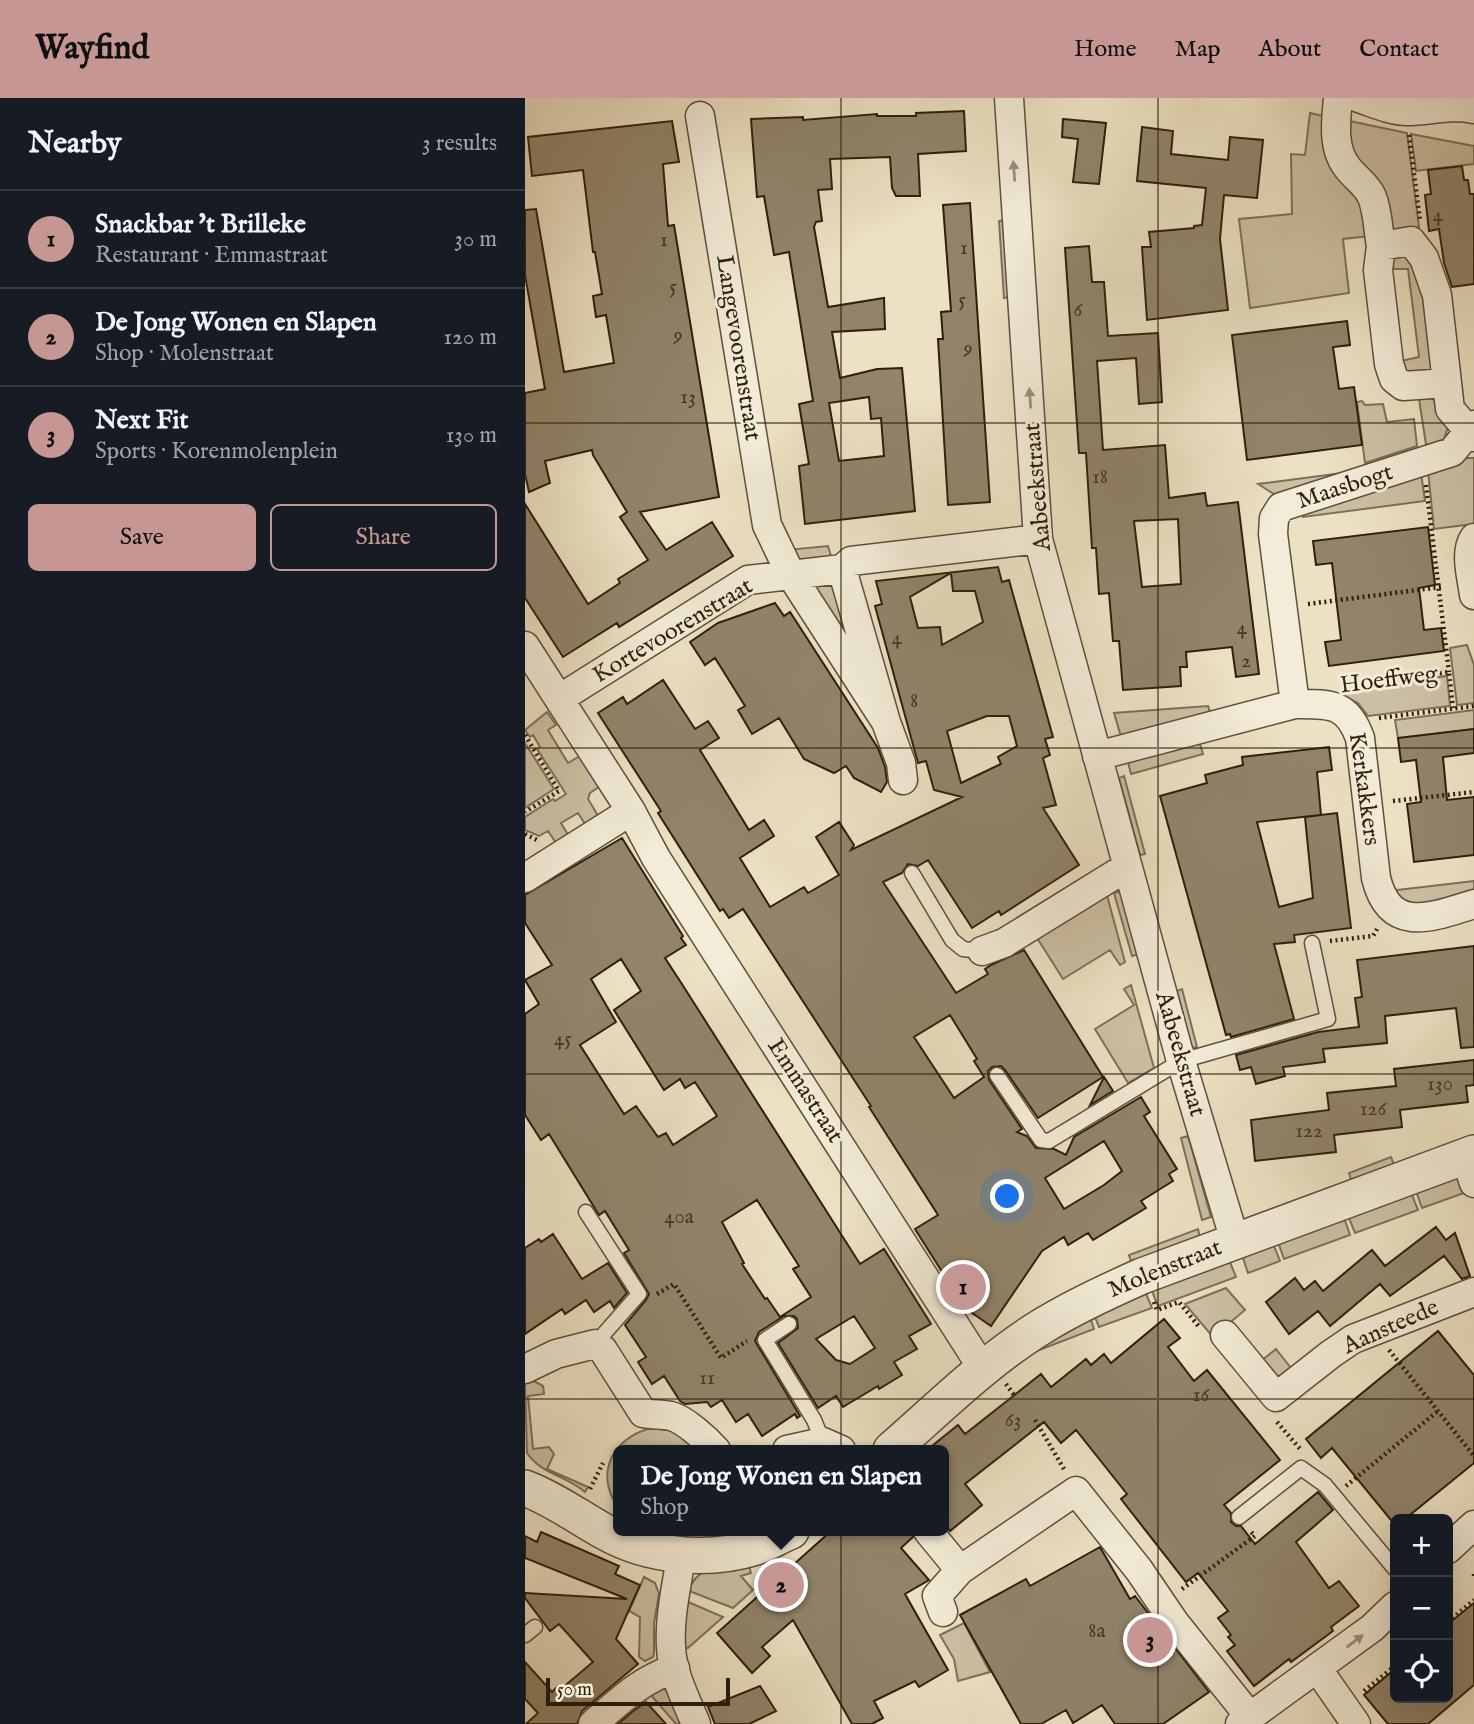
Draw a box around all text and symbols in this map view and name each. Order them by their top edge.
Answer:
text: Wayfind [35,28,149,70]
text: Home [1074,34,1137,65]
text: Map [1175,34,1221,65]
text: About [1259,34,1321,65]
text: Contact [1359,34,1439,65]
text: Nearby [28,125,121,163]
text: 3 results [422,129,497,158]
one-way arrow [1008,159,1019,181]
house number: 4 [1433,202,1444,229]
text: Snackbar 't Brilleke [95,208,306,241]
text: 1 [47,225,55,254]
text: 30 m [454,225,497,254]
house number: 1 [660,227,668,254]
house number: 1 [960,235,968,262]
text: Restaurant · Emmastraat [95,241,328,270]
street label: Langevoorenstraat [708,253,768,443]
house number: 5 [669,274,677,301]
house number: 5 [958,287,966,314]
house number: 6 [1074,297,1084,324]
text: De Jong Wonen en Slapen [95,306,377,339]
house number: 9 [672,322,683,349]
text: 2 [46,323,56,352]
text: 120 m [444,323,497,352]
house number: 9 [962,335,973,362]
text: Shop · Molenstraat [95,339,274,368]
house number: 13 [680,384,696,411]
one-way arrow [1024,386,1035,408]
text: Next Fit [95,404,188,437]
text: 3 [47,421,55,450]
text: 130 m [446,421,497,450]
street label: Aabeekstraat [1017,422,1059,553]
text: Sports · Korenmolenplein [95,437,338,466]
street label: Maasbogt [1293,457,1397,517]
house number: 18 [1092,464,1108,491]
button: Save [28,504,256,571]
button: Share [270,504,497,571]
street label: Kortevoorenstraat [587,571,759,691]
house number: 4 [1237,615,1248,642]
house number: 4 [892,625,903,652]
house number: 2 [1241,648,1251,675]
street label: Hoeffweg [1338,659,1441,701]
house number: 8 [910,688,918,715]
street label: Kerkakkers [1341,730,1387,848]
street label: Aabeekstraat [1147,987,1213,1120]
house number: 45 [554,1026,572,1053]
street label: Emmastraat [760,1033,850,1149]
house number: 130 [1427,1071,1453,1098]
house number: 126 [1360,1096,1387,1123]
house number: 122 [1295,1118,1323,1145]
your location [990,1179,1024,1213]
house number: 40a [664,1204,695,1231]
street label: Molenstraat [1104,1232,1226,1306]
pin: 1 [940,1261,986,1313]
street label: Aansteede [1337,1292,1444,1362]
house number: 11 [699,1365,715,1392]
house number: 16 [1193,1382,1210,1409]
house number: 63 [1005,1407,1021,1434]
popup [613,1445,949,1536]
text: De Jong Wonen en Slapen [640,1460,922,1493]
text: Shop [640,1493,689,1522]
map controls [1390,1514,1453,1703]
button: + [1390,1514,1453,1577]
pin: 2 [758,1559,804,1611]
button: − [1390,1577,1453,1640]
pin: 3 [1127,1614,1173,1666]
house number: 8a [1088,1618,1107,1645]
one-way arrow [1346,1634,1364,1648]
button: locate [1390,1640,1453,1703]
scale bar [546,1675,730,1707]
text: 50 m [557,1678,592,1702]

